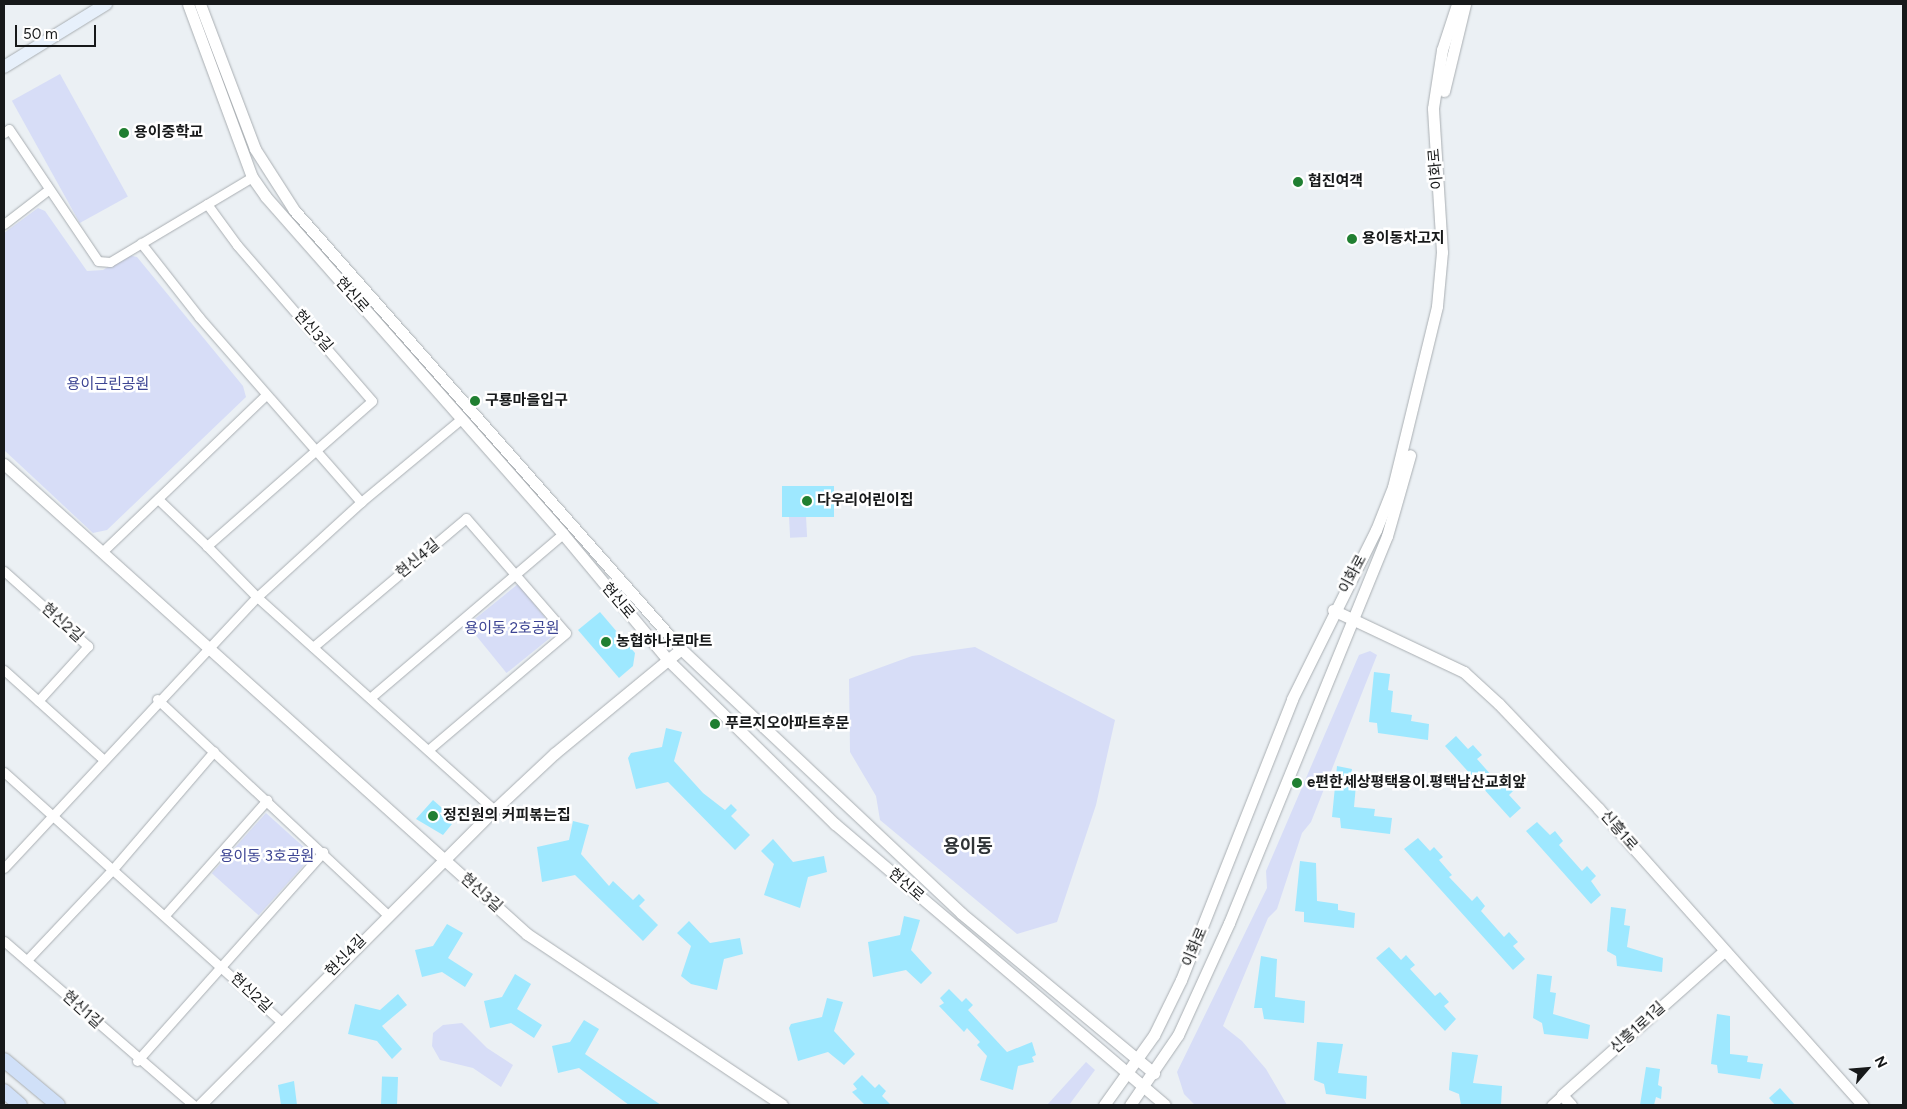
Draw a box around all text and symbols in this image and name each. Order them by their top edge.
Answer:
scale bar [18,15,99,47]
text: 50 m [23,25,58,43]
place label: 용이중학교 [134,124,203,142]
marker: 용이중학교 [118,127,130,139]
street label: 이화로 [1425,148,1447,190]
place label: 협진여객 [1308,173,1363,191]
marker: 협진여객 [1292,176,1304,188]
place label: 용이동차고지 [1362,230,1445,248]
marker: 용이동차고지 [1346,233,1358,245]
street label: 현신로 [331,274,373,316]
street label: 현신3길 [290,306,336,356]
park label: 용이근린공원 [67,376,149,394]
place label: 구룡마을입구 [485,392,568,410]
marker: 구룡마을입구 [469,395,481,407]
place label: 다우리어린이집 [817,492,914,510]
marker: 다우리어린이집 [801,495,813,507]
street label: 현신4길 [393,536,443,582]
street label: 이화로 [1335,551,1371,597]
street label: 현신로 [598,579,638,623]
street label: 현신2길 [37,600,87,646]
park label: 용이동 2호공원 [465,620,559,638]
place label: 농협하나로마트 [616,633,713,651]
marker: 농협하나로마트 [600,636,612,648]
place label: 푸르지오아파트후문 [725,715,849,733]
marker: 푸르지오아파트후문 [709,718,721,730]
place label: e편한세상평택용이.평택남산교회앞 [1307,774,1526,792]
marker: e편한세상평택용이.평택남산교회앞 [1291,777,1303,789]
place label: 정진원의 커피볶는집 [443,807,571,825]
street label: 신흥1로 [1597,807,1641,855]
marker: 정진원의 커피볶는집 [427,810,439,822]
district label: 용이동 [943,835,993,857]
park label: 용이동 3호공원 [220,848,314,866]
street label: 현신로 [884,865,928,905]
street label: 현신3길 [457,870,505,916]
street label: 이화로 [1179,924,1211,970]
street label: 현신4길 [322,932,370,980]
street label: 현신2길 [227,969,275,1017]
street label: 현신1길 [58,987,106,1033]
street label: 신흥1로1길 [1607,999,1669,1057]
north arrow [1842,1044,1892,1094]
text: N [1871,1053,1891,1071]

